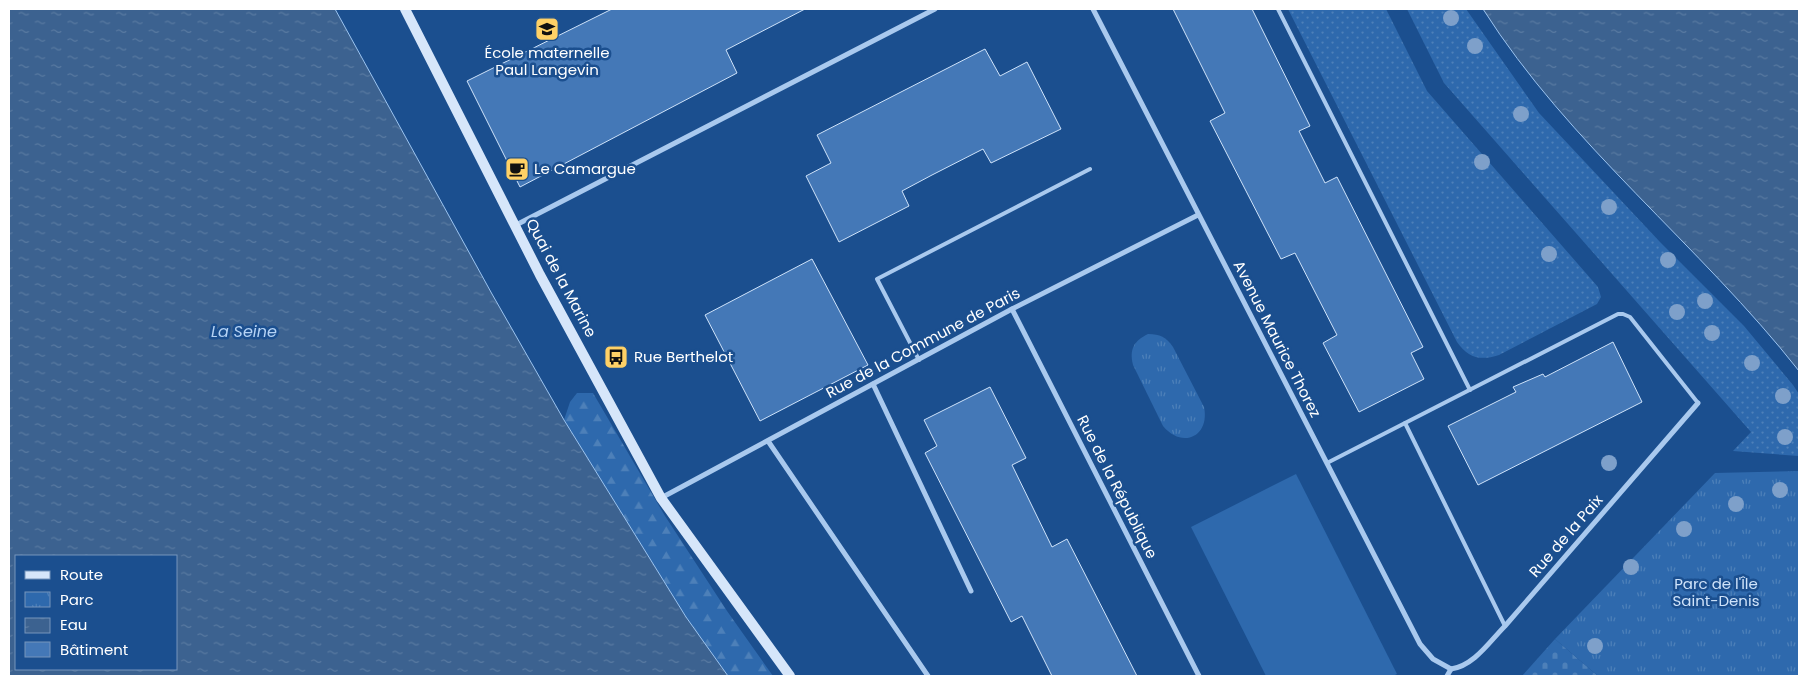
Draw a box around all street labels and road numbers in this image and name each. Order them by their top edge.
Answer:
street label: Quai de la Marine [521,215,602,341]
street label: Avenue Maurice Thorez [1229,257,1326,421]
street label: Rue de la Commune de Paris [822,282,1024,403]
street label: Rue de la République [1072,412,1163,562]
street label: Rue de la Paix [1524,490,1607,581]

